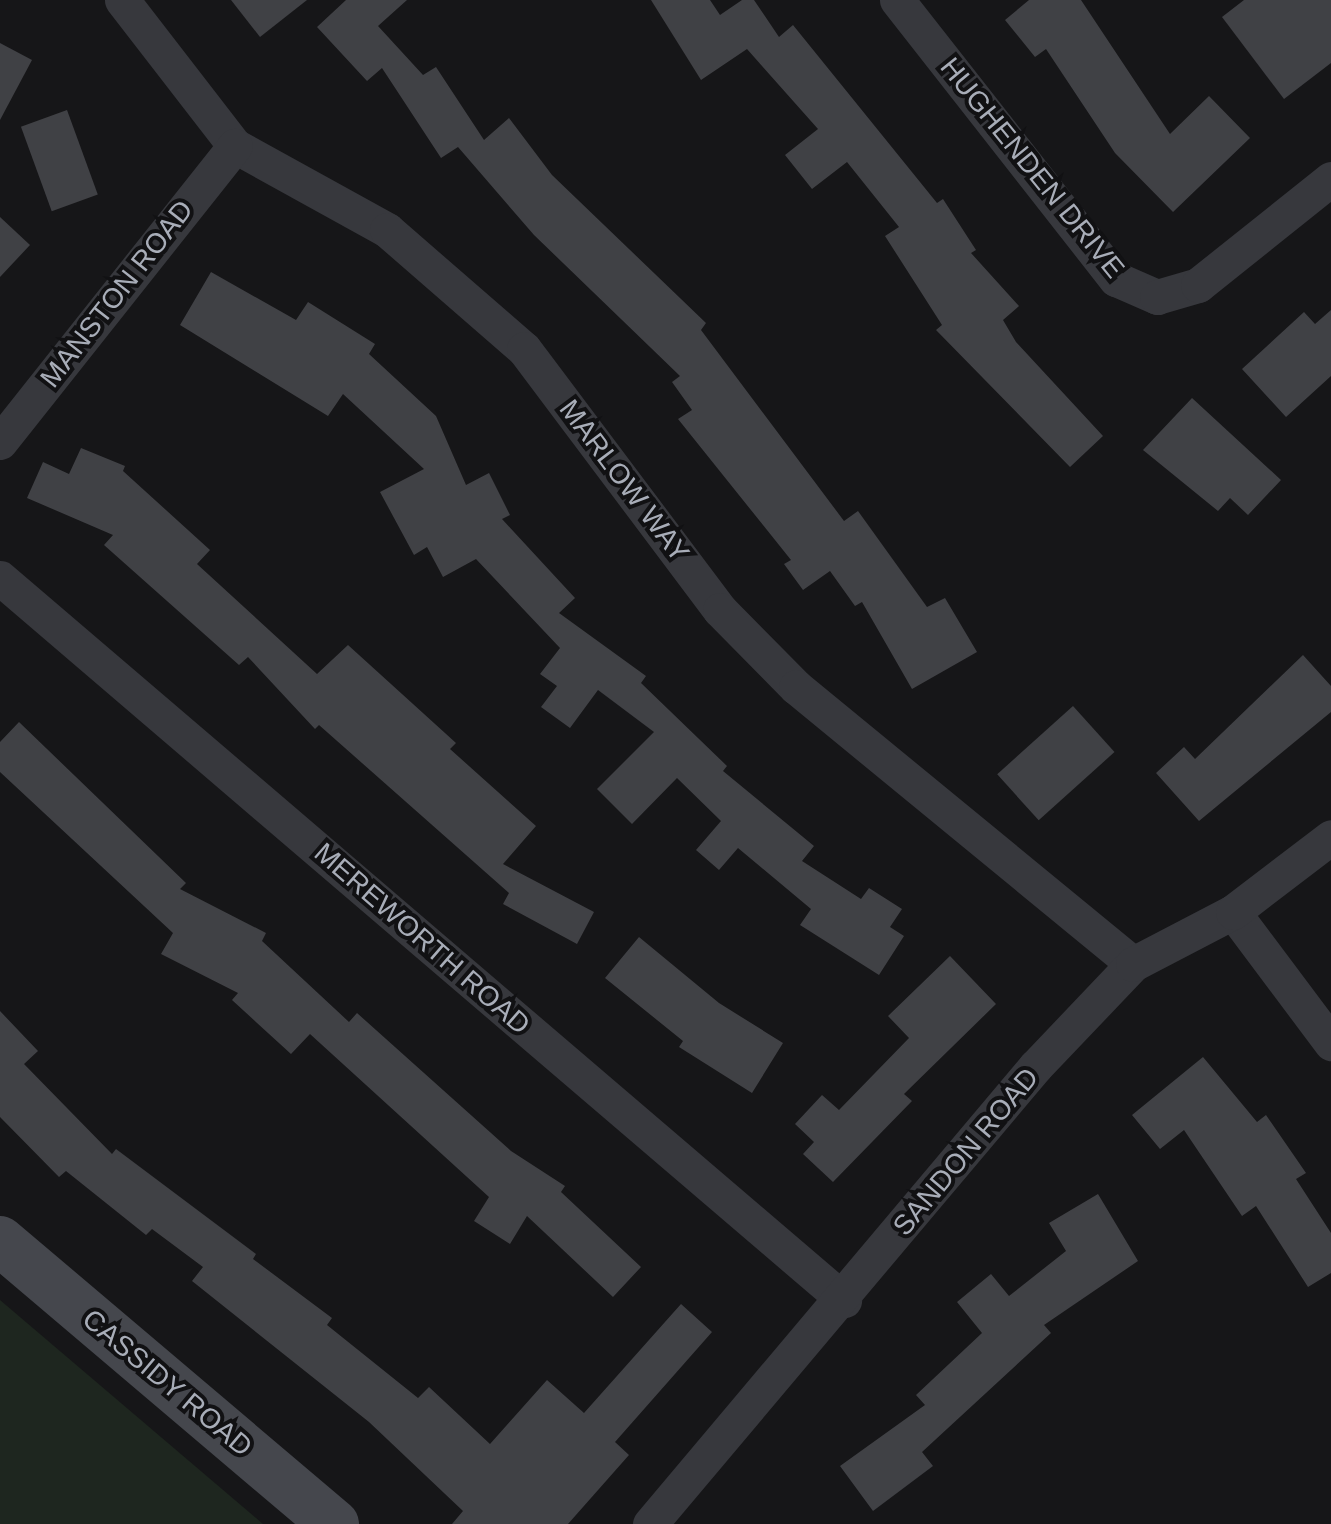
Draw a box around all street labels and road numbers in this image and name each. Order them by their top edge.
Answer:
street label: HUGHENDEN DRIVE [933,51,1131,285]
street label: MANSTON ROAD [34,194,200,394]
street label: MARLOW WAY [552,393,696,569]
street label: MEREWORTH ROAD [307,836,537,1042]
street label: SANDON ROAD [886,1061,1046,1243]
street label: CASSIDY ROAD [75,1302,259,1464]

